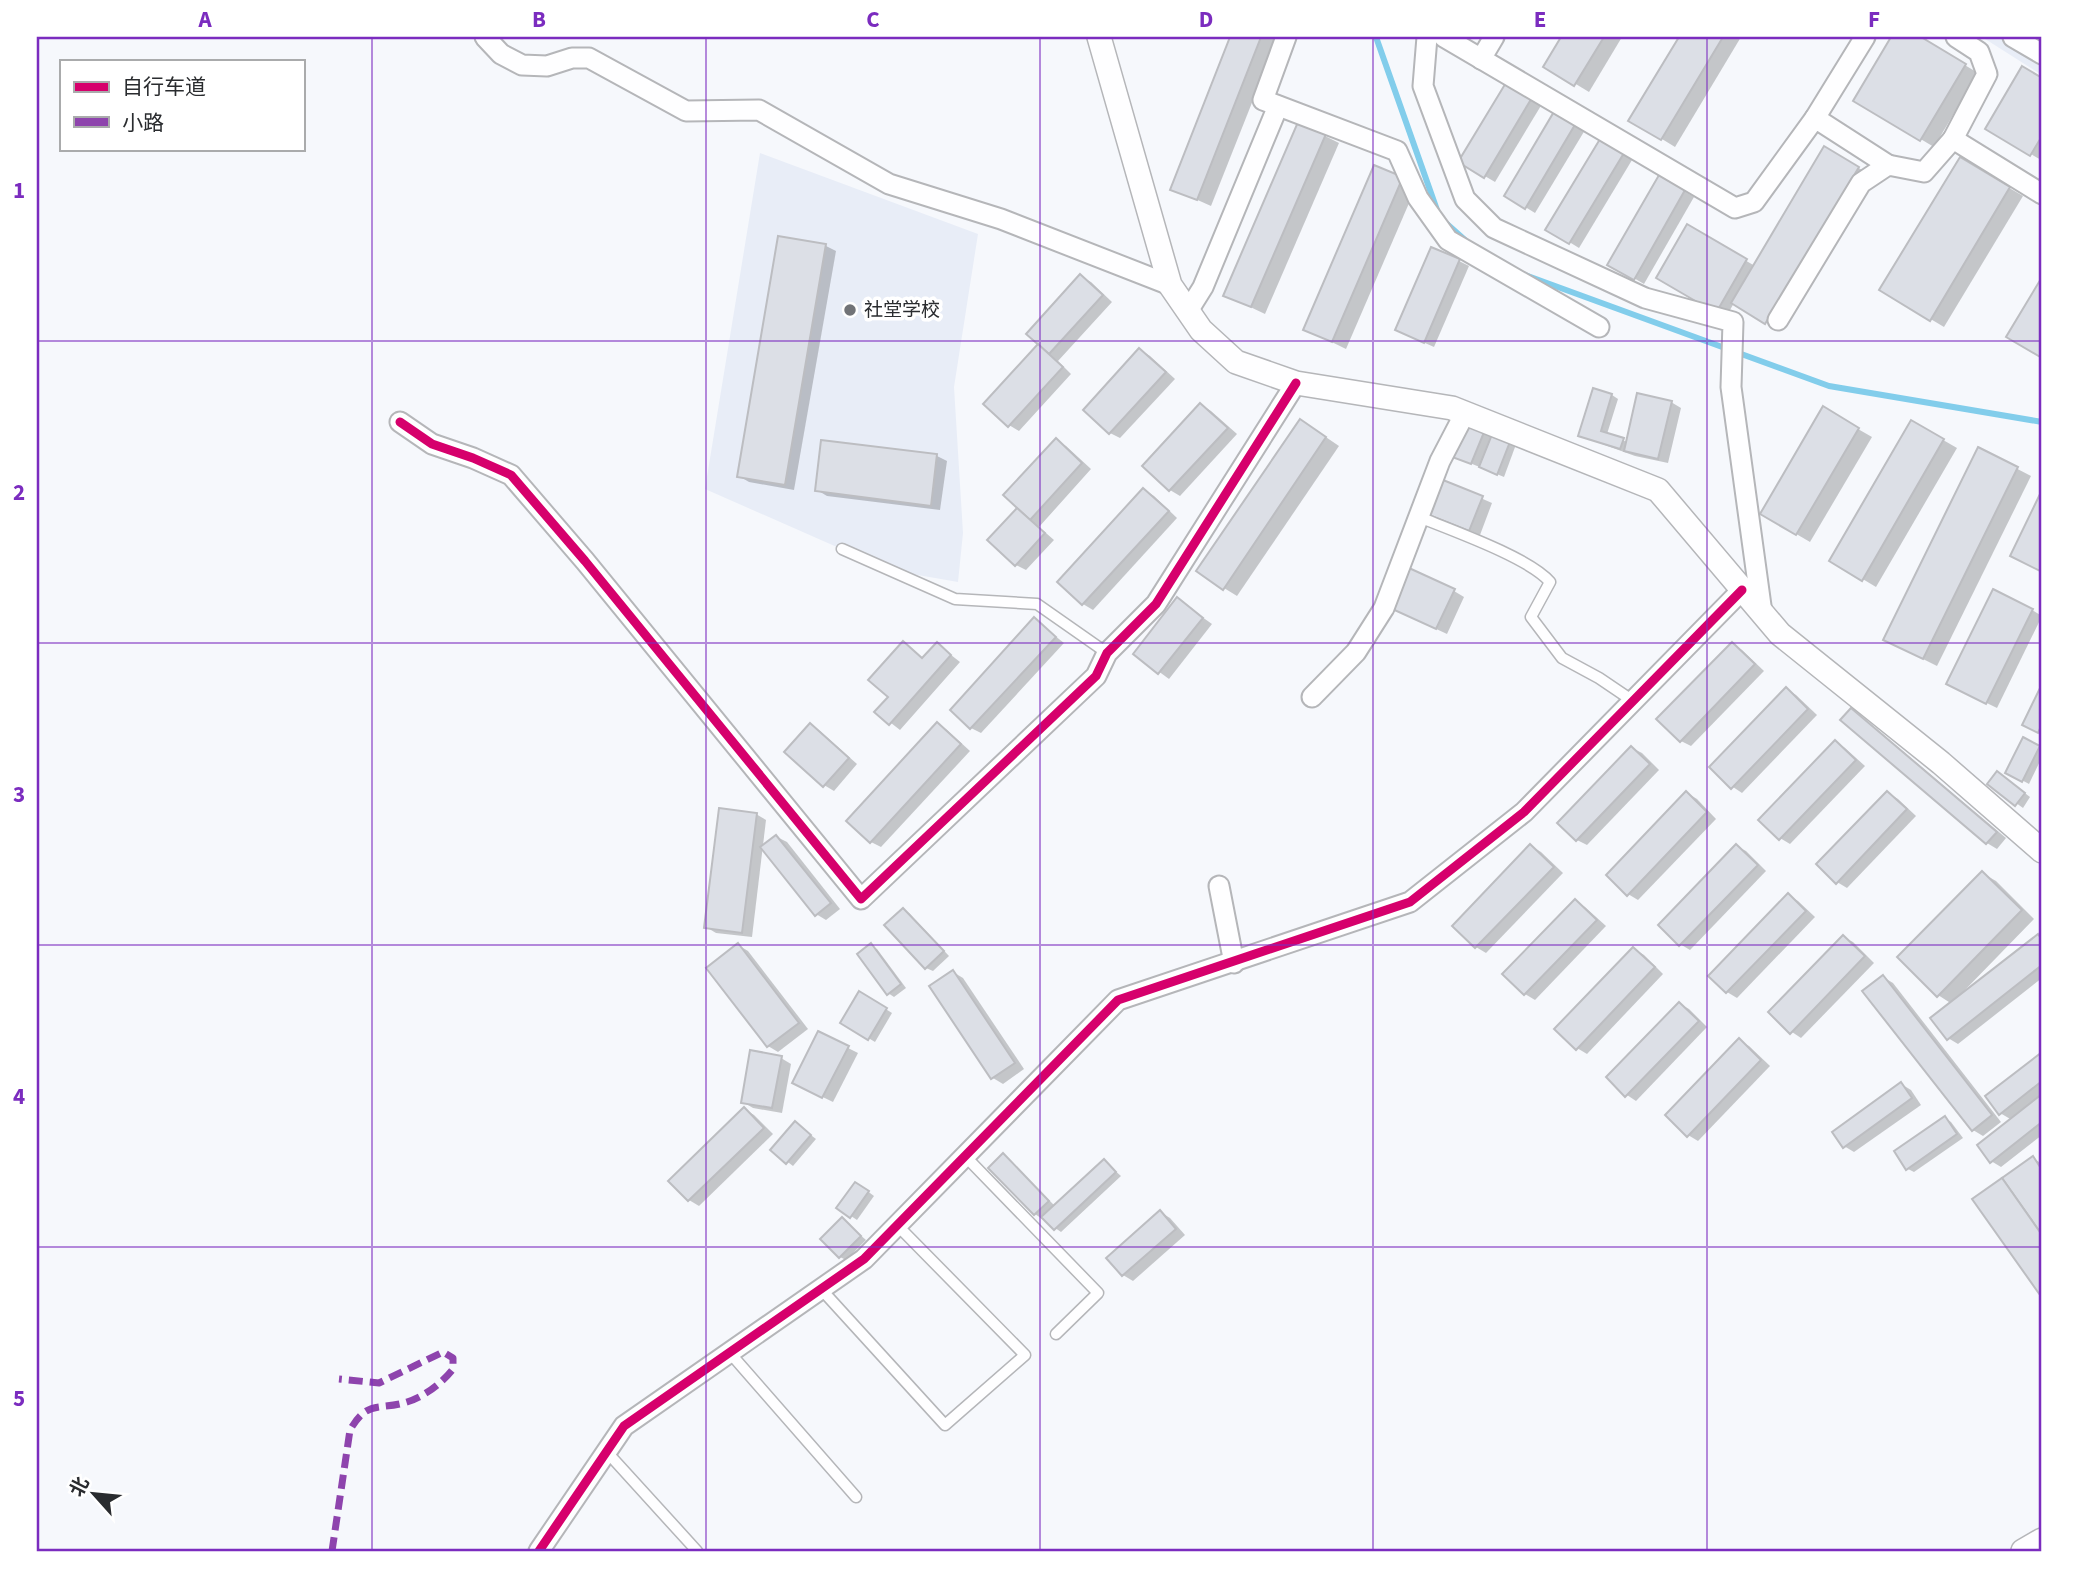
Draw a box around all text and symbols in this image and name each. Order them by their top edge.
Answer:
text: A [197,3,212,36]
text: B [532,3,546,36]
text: C [866,3,880,36]
text: D [1199,3,1213,36]
text: E [1534,3,1546,36]
text: F [1868,3,1880,36]
legend [60,60,304,150]
text: 自行车道 [122,72,206,102]
text: 小路 [122,108,164,138]
text: 1 [13,174,25,207]
place label: 社堂学校 [864,297,940,324]
marker: 社堂学校 [842,302,858,318]
text: 2 [13,476,25,509]
text: 3 [13,778,25,811]
text: 4 [13,1080,25,1113]
text: 5 [13,1382,25,1415]
north arrow [60,1458,130,1528]
text: 北 [64,1472,97,1502]

